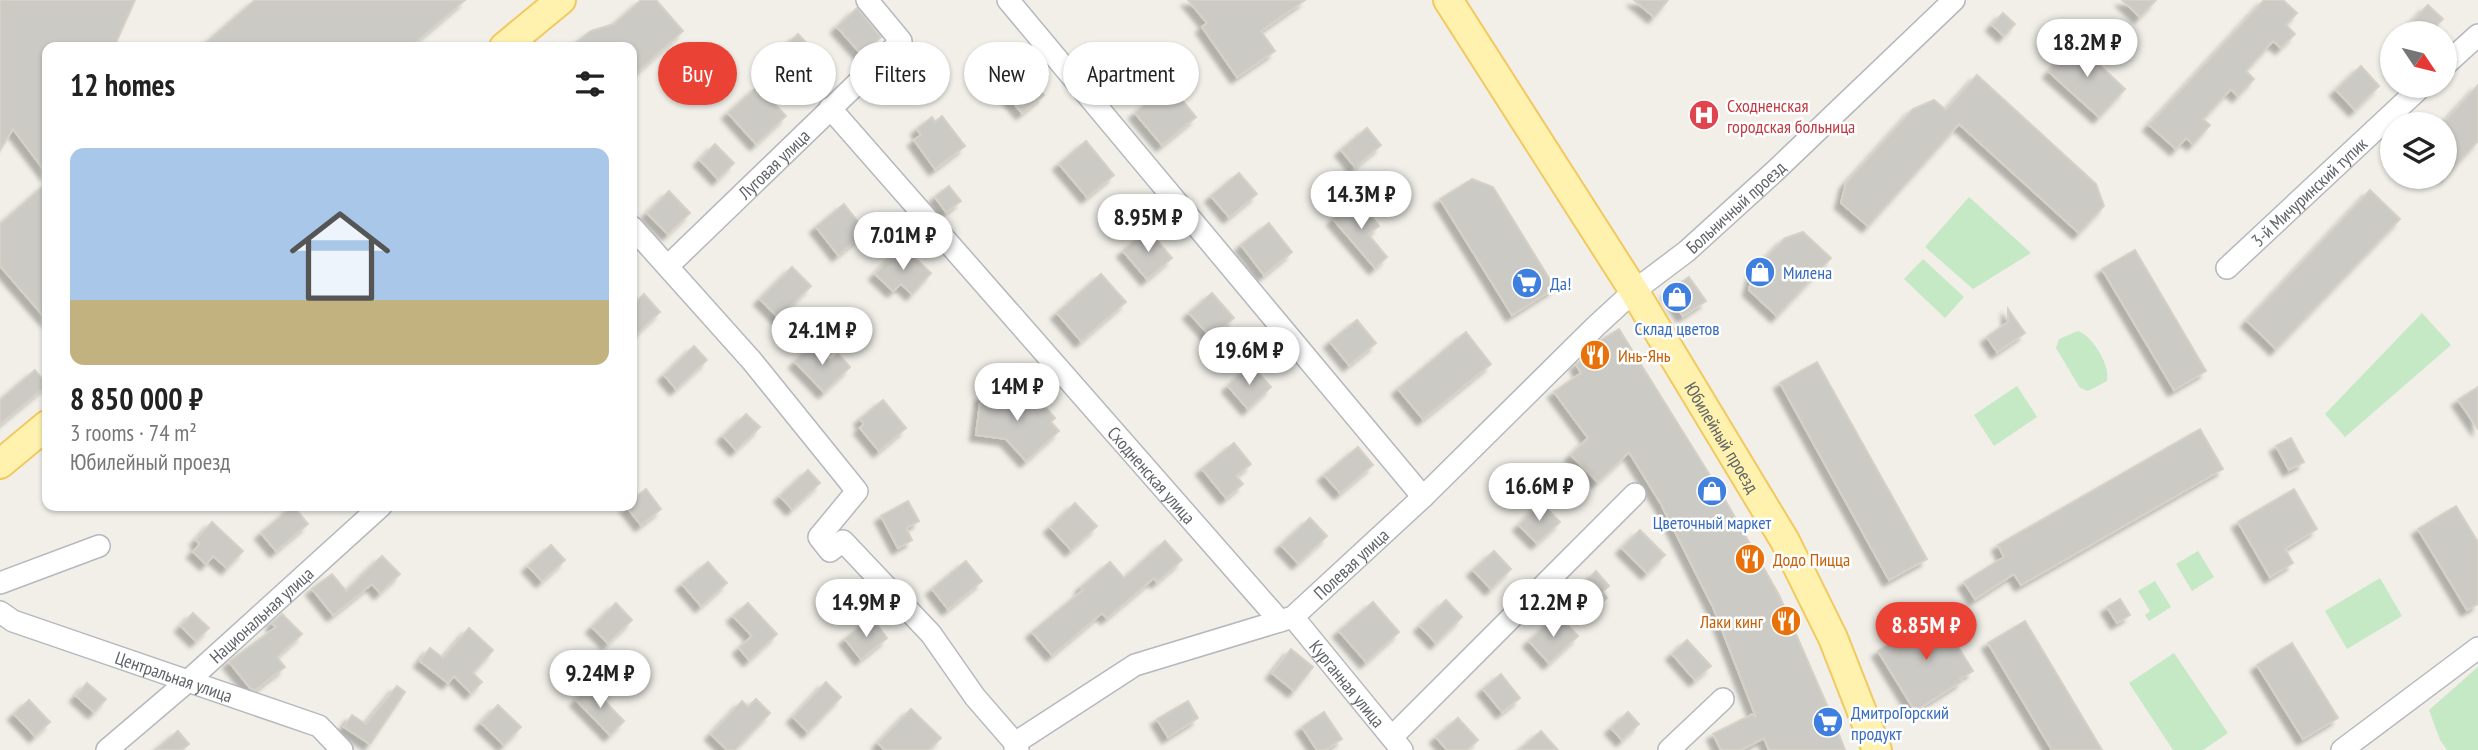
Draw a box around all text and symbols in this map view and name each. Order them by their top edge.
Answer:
pin: 18.2M ₽ [2022,20,2152,79]
north arrow [2380,21,2457,98]
map controls [2380,21,2457,189]
text: 18.2M ₽ [2053,27,2121,56]
chip: Buy [658,42,737,105]
chip: Rent [751,42,836,105]
chip: Filters [850,42,950,105]
chip: New [964,42,1049,105]
chip: Apartment [1063,42,1199,105]
text: 12 homes [70,65,175,104]
icon: filters [571,65,609,103]
place label: Сходненская городская больница [1727,94,1855,138]
hospital icon: Сходненская городская больница [1687,98,1721,132]
button: layers [2380,112,2457,189]
street label: Луговая улица [732,124,814,204]
street label: 3-й Мичуринский тупик [2246,132,2372,251]
street label: Больничный проезд [1681,156,1790,258]
pin: 14.3M ₽ [1296,172,1426,231]
text: 14.3M ₽ [1327,179,1395,208]
icon: home [277,193,403,319]
pin: 8.95M ₽ [1083,194,1213,254]
text: 8.95M ₽ [1114,202,1182,231]
pin: 7.01M ₽ [838,212,968,272]
text: 7.01M ₽ [870,220,936,249]
shop icon: Милена [1743,255,1777,289]
place label: Милена [1783,261,1832,284]
supermarket icon: Да! [1510,266,1544,300]
place label: Да! [1550,272,1571,295]
shop icon: Склад цветов [1660,280,1694,314]
pin: 24.1M ₽ [757,308,887,367]
text: 24.1M ₽ [788,315,856,344]
place label: Склад цветов [1635,317,1720,340]
pin: 19.6M ₽ [1184,328,1314,387]
text: 19.6M ₽ [1215,335,1283,364]
restaurant icon: Инь-Янь [1578,338,1612,372]
place label: Инь-Янь [1618,344,1671,367]
pin: 14M ₽ [968,364,1066,423]
text: 14M ₽ [991,371,1043,400]
street label: Юбилейный проезд [1680,377,1765,497]
text: 8 850 000 ₽ [70,379,203,418]
text: 3 rooms · 74 m² [70,418,197,447]
street label: Сходненская улица [1103,421,1201,528]
text: Юбилейный проезд [70,447,230,476]
pin: 16.6M ₽ [1474,463,1604,523]
text: 16.6M ₽ [1505,471,1573,500]
shop icon: Цветочный маркет [1695,474,1729,508]
place label: Цветочный маркет [1653,511,1772,534]
street label: Полевая улица [1308,523,1393,604]
restaurant icon: Додо Пицца [1733,542,1767,576]
place label: Додо Пицца [1773,548,1850,571]
street label: Национальная улица [204,562,318,668]
pin: 14.9M ₽ [801,580,931,639]
pin: 12.2M ₽ [1488,580,1618,639]
text: 14.9M ₽ [832,587,900,616]
text: 12.2M ₽ [1519,587,1587,616]
pin: 8.85M ₽ [1861,602,1991,662]
restaurant icon: Лаки кинг [1769,604,1803,638]
place label: Лаки кинг [1699,610,1764,633]
text: 8.85M ₽ [1892,610,1960,639]
street label: Курганная улица [1305,635,1390,732]
street label: Центральная улица [112,645,236,707]
pin: 9.24M ₽ [535,650,665,710]
text: 9.24M ₽ [566,658,634,687]
place label: ДмитроГорский продукт [1851,701,1949,745]
supermarket icon: ДмитроГорский продукт [1811,705,1845,739]

